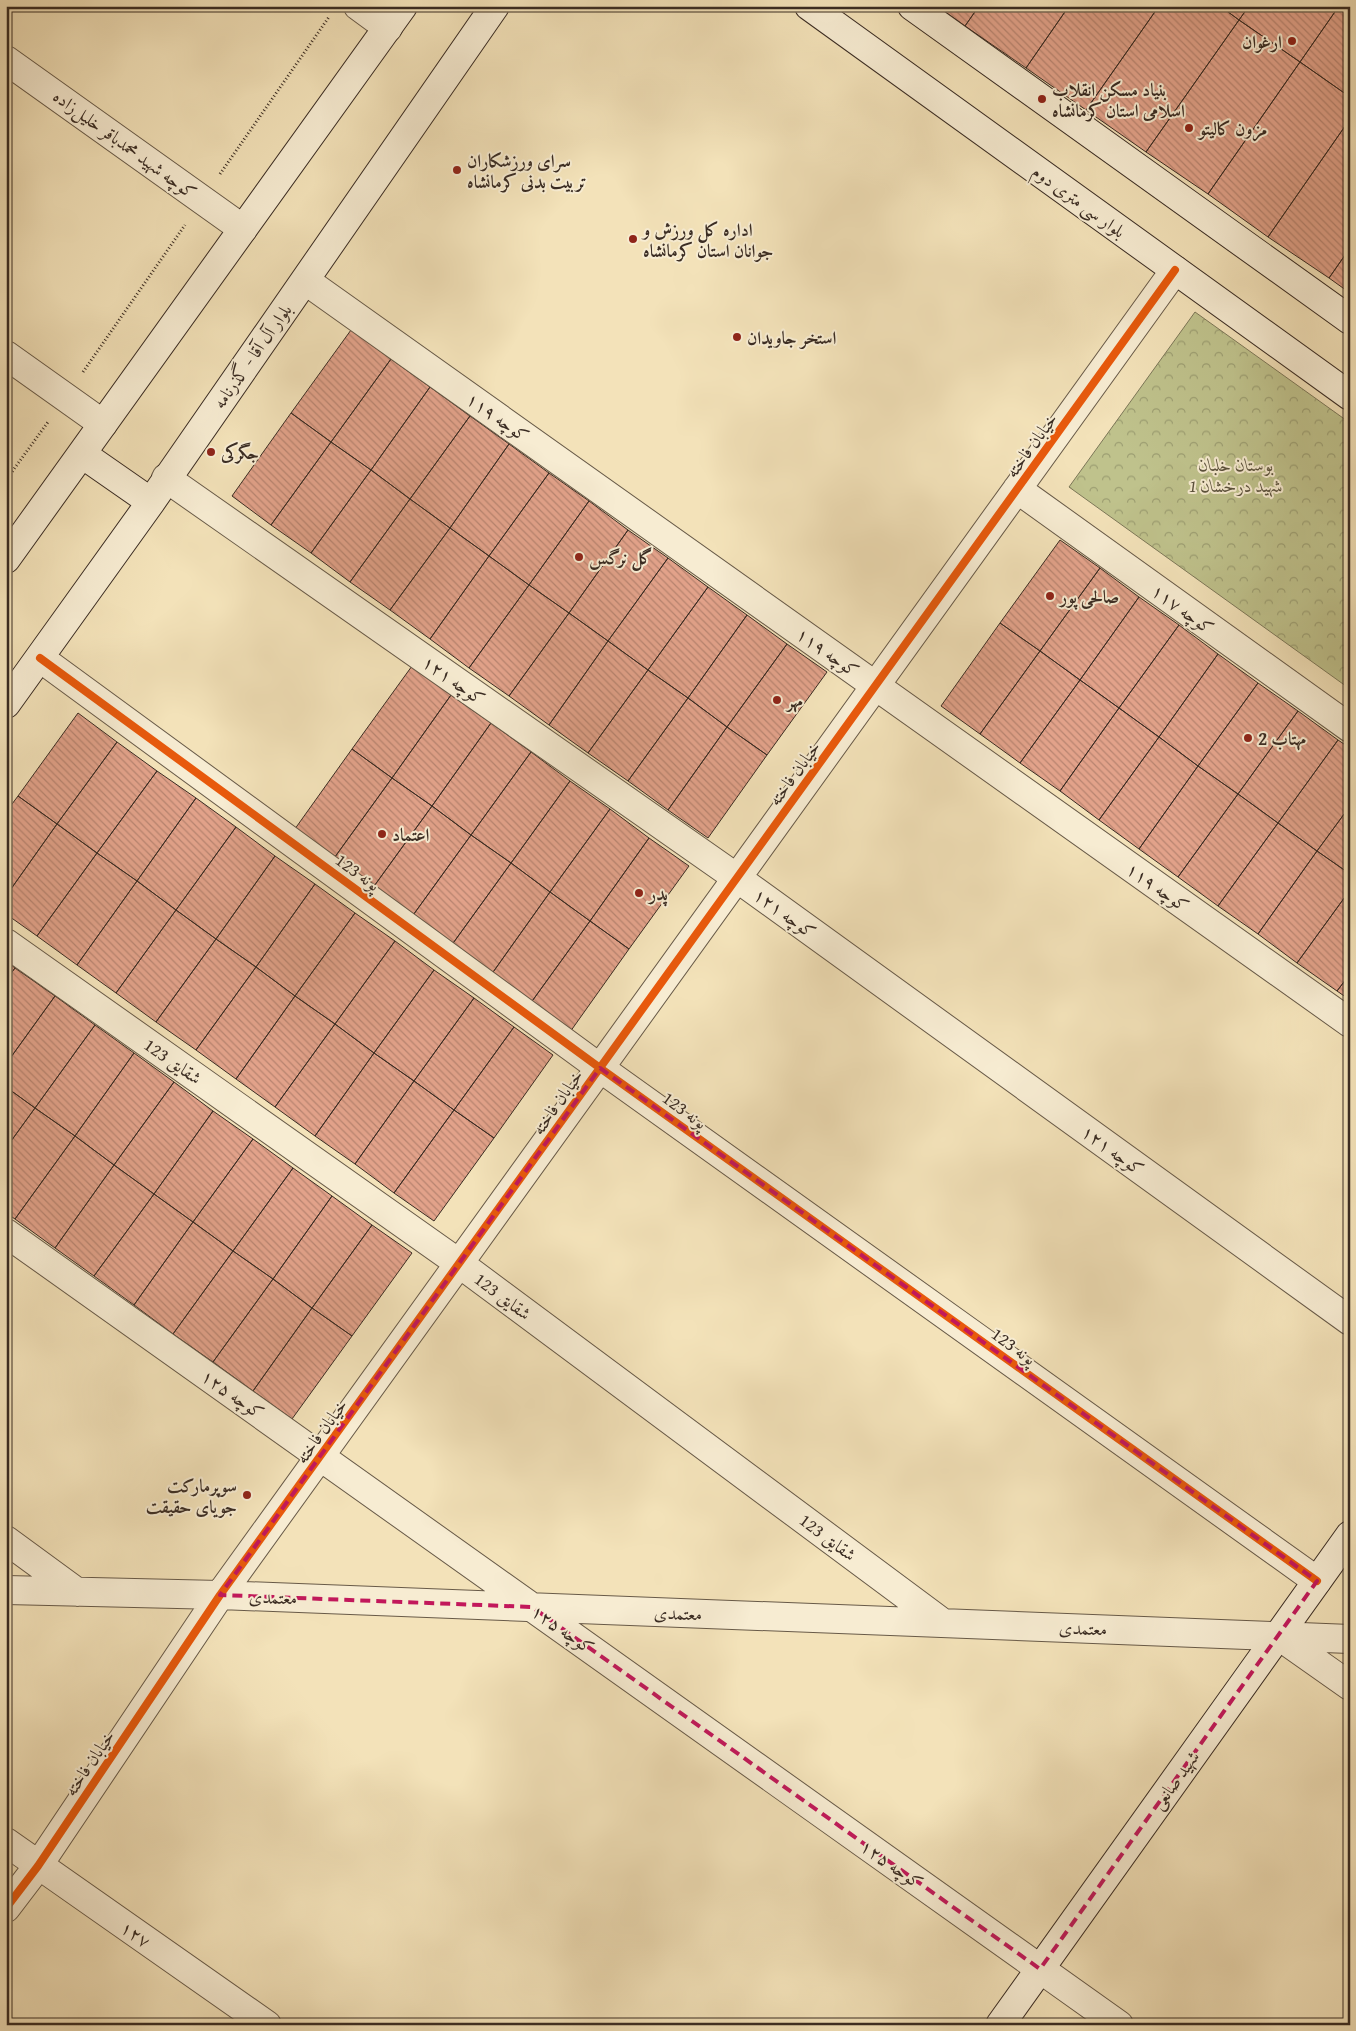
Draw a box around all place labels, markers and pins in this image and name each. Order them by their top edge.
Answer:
place label: ارغوان [1242,28,1282,55]
marker: ارغوان [1286,35,1298,47]
place label: بنیاد مسکن انقلاب اسلامی استان کرمانشاه [1052,76,1185,124]
marker: بنیاد مسکن انقلاب اسلامی استان کرمانشاه [1036,93,1048,105]
place label: مزون کالیتو [1197,115,1267,142]
marker: مزون کالیتو [1183,122,1195,134]
place label: سرای ورزشکاران تربیت بدنی کرمانشاه [467,147,587,195]
marker: سرای ورزشکاران تربیت بدنی کرمانشاه [451,164,463,176]
place label: اداره کل ورزش و جوانان استان کرمانشاه [641,216,773,264]
marker: اداره کل ورزش و جوانان استان کرمانشاه [627,233,639,245]
place label: استخر جاویدان [747,324,836,351]
marker: استخر جاویدان [731,331,743,343]
place label: جگرکی [220,439,259,466]
marker: جگرکی [205,446,217,458]
place label: گل نرگس [589,544,653,571]
marker: گل نرگس [573,551,585,563]
place label: صالحی پور [1058,583,1119,610]
marker: صالحی پور [1044,590,1056,602]
place label: مهر [785,687,803,714]
marker: مهر [771,694,783,706]
place label: مهتاب 2 [1258,725,1306,752]
marker: مهتاب 2 [1242,732,1254,744]
place label: اعتماد [392,821,430,848]
marker: اعتماد [376,828,388,840]
place label: پدر [647,880,668,907]
marker: پدر [633,887,645,899]
place label: سوپرمارکت جویای حقیقت [146,1472,237,1520]
marker: سوپرمارکت جویای حقیقت [241,1489,253,1501]

